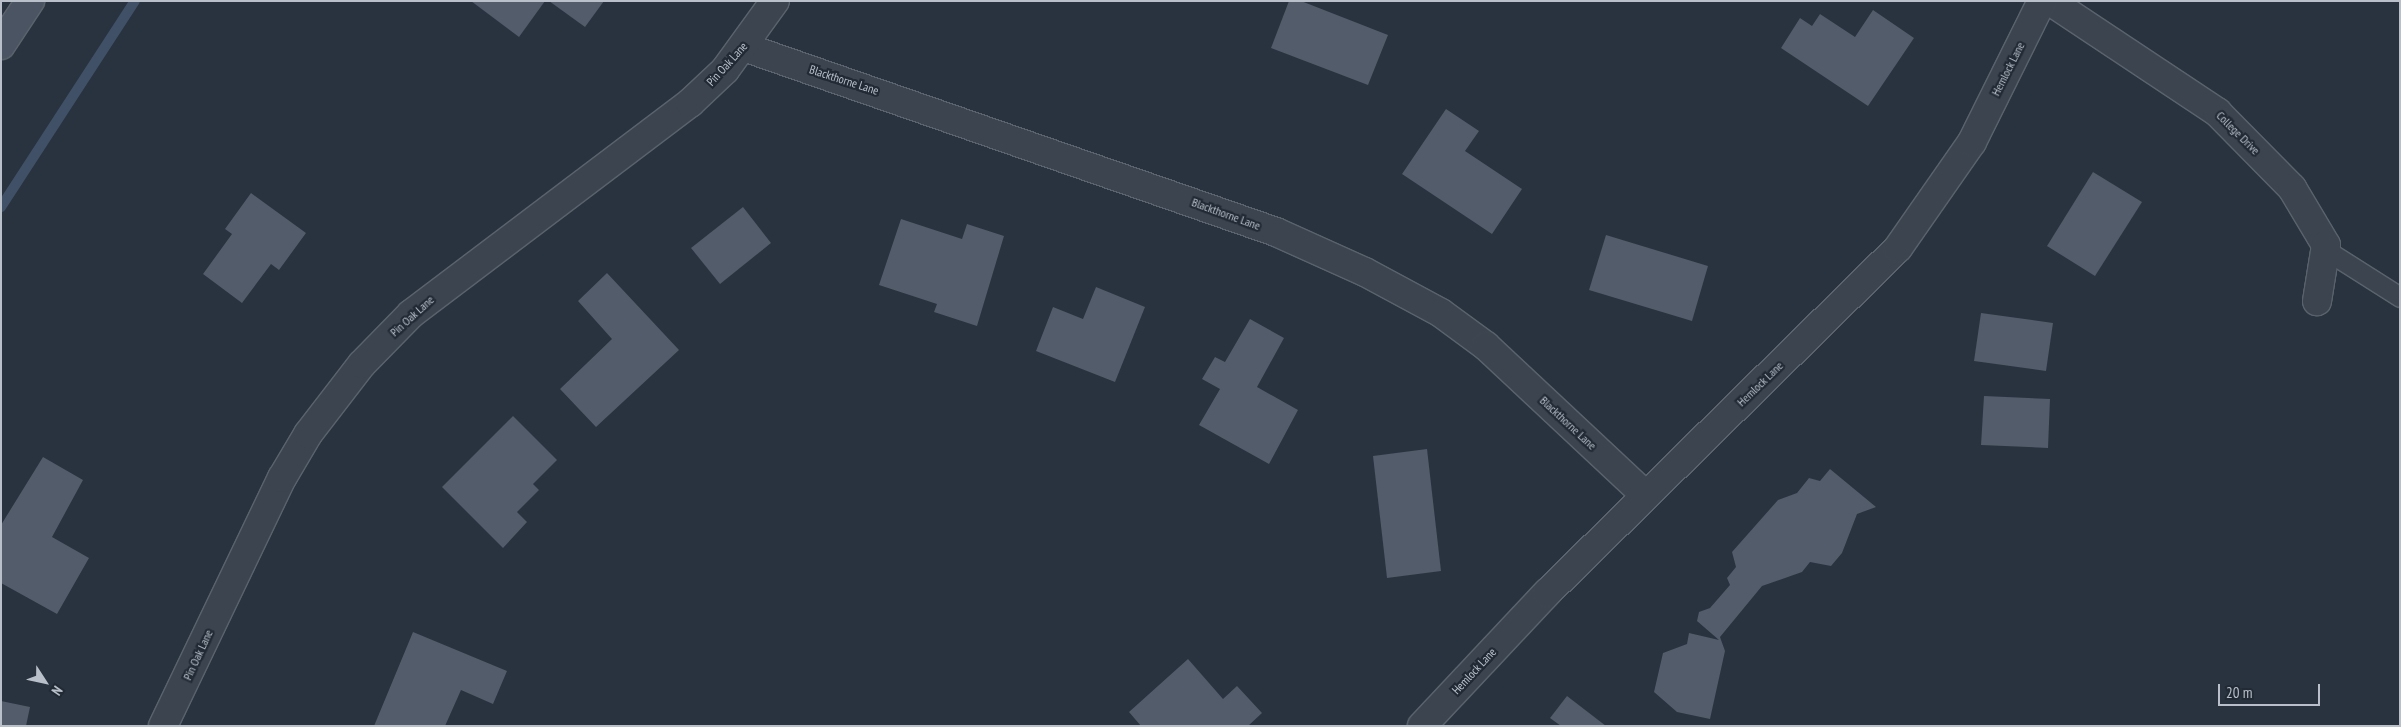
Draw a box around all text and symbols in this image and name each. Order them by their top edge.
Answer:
street label: Pin Oak Lane [703,39,751,89]
street label: Hemlock Lane [1988,40,2028,98]
street label: Blackthorne Lane [808,62,880,98]
street label: College Drive [2213,108,2263,158]
street label: Blackthorne Lane [1190,195,1262,233]
street label: Pin Oak Lane [387,292,437,340]
street label: Hemlock Lane [1734,359,1786,409]
street label: Blackthorne Lane [1537,393,1599,453]
street label: Pin Oak Lane [180,627,216,683]
street label: Hemlock Lane [1449,645,1499,697]
north arrow [20,657,70,707]
scale bar [2221,674,2324,706]
text: N [48,682,67,699]
text: 20 m [2226,683,2252,702]

